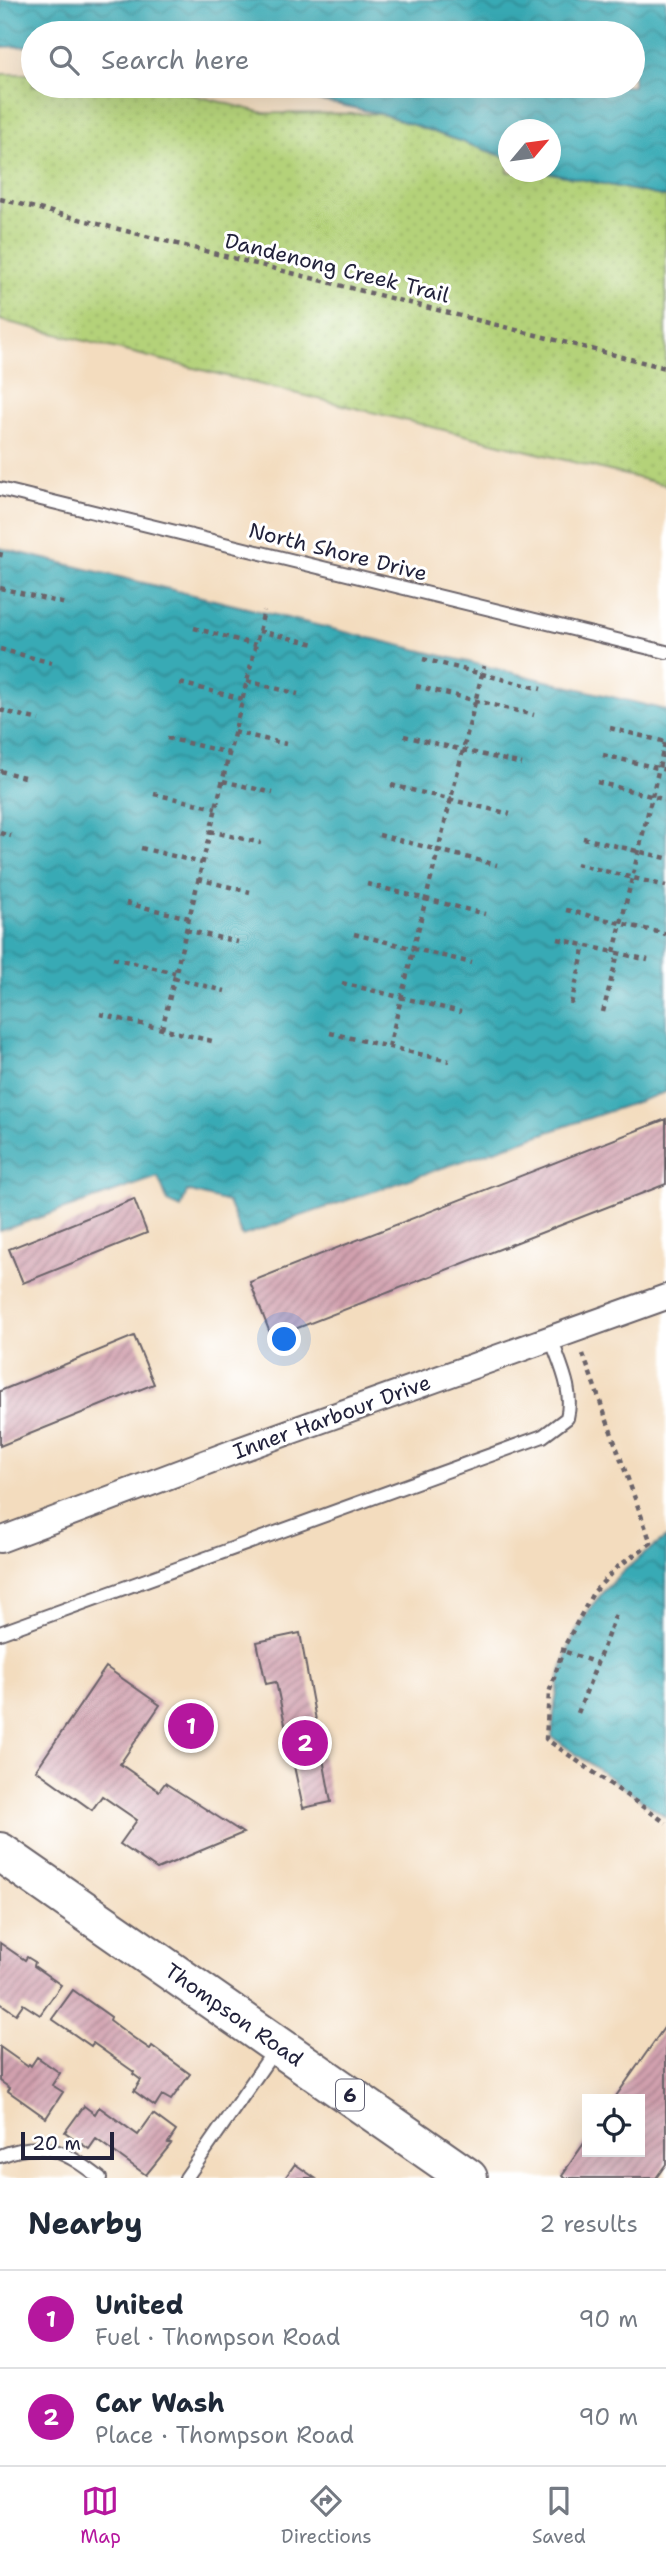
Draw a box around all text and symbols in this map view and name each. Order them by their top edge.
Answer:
search box [21,21,645,98]
icon: search [45,41,83,79]
text: Search here [101,42,250,77]
north arrow [498,119,561,182]
street label: Dandenong Creek Trail [222,227,453,310]
street label: North Shore Drive [246,516,430,588]
your location [267,1322,301,1356]
street label: Inner Harbour Drive [229,1368,435,1466]
pin: 1 [168,1700,214,1752]
pin: 2 [282,1717,328,1769]
street label: Thompson Road [159,1957,309,2073]
road number: 6 [336,2080,364,2110]
map controls [582,2094,645,2157]
button: locate [582,2094,645,2157]
scale bar [21,2129,114,2161]
text: 20 m [32,2131,81,2156]
text: Nearby [28,2203,143,2244]
text: 2 results [539,2209,638,2239]
text: United [95,2287,184,2322]
text: 1 [46,2304,56,2334]
text: 90 m [578,2304,638,2334]
text: Fuel · Thompson Road [95,2322,340,2352]
text: Car Wash [95,2385,225,2420]
text: 2 [43,2402,59,2432]
text: 90 m [578,2402,638,2432]
text: Place · Thompson Road [95,2420,354,2450]
tab: Map [80,2482,121,2549]
tab: Directions [281,2482,372,2549]
tab: Saved [532,2482,586,2549]

